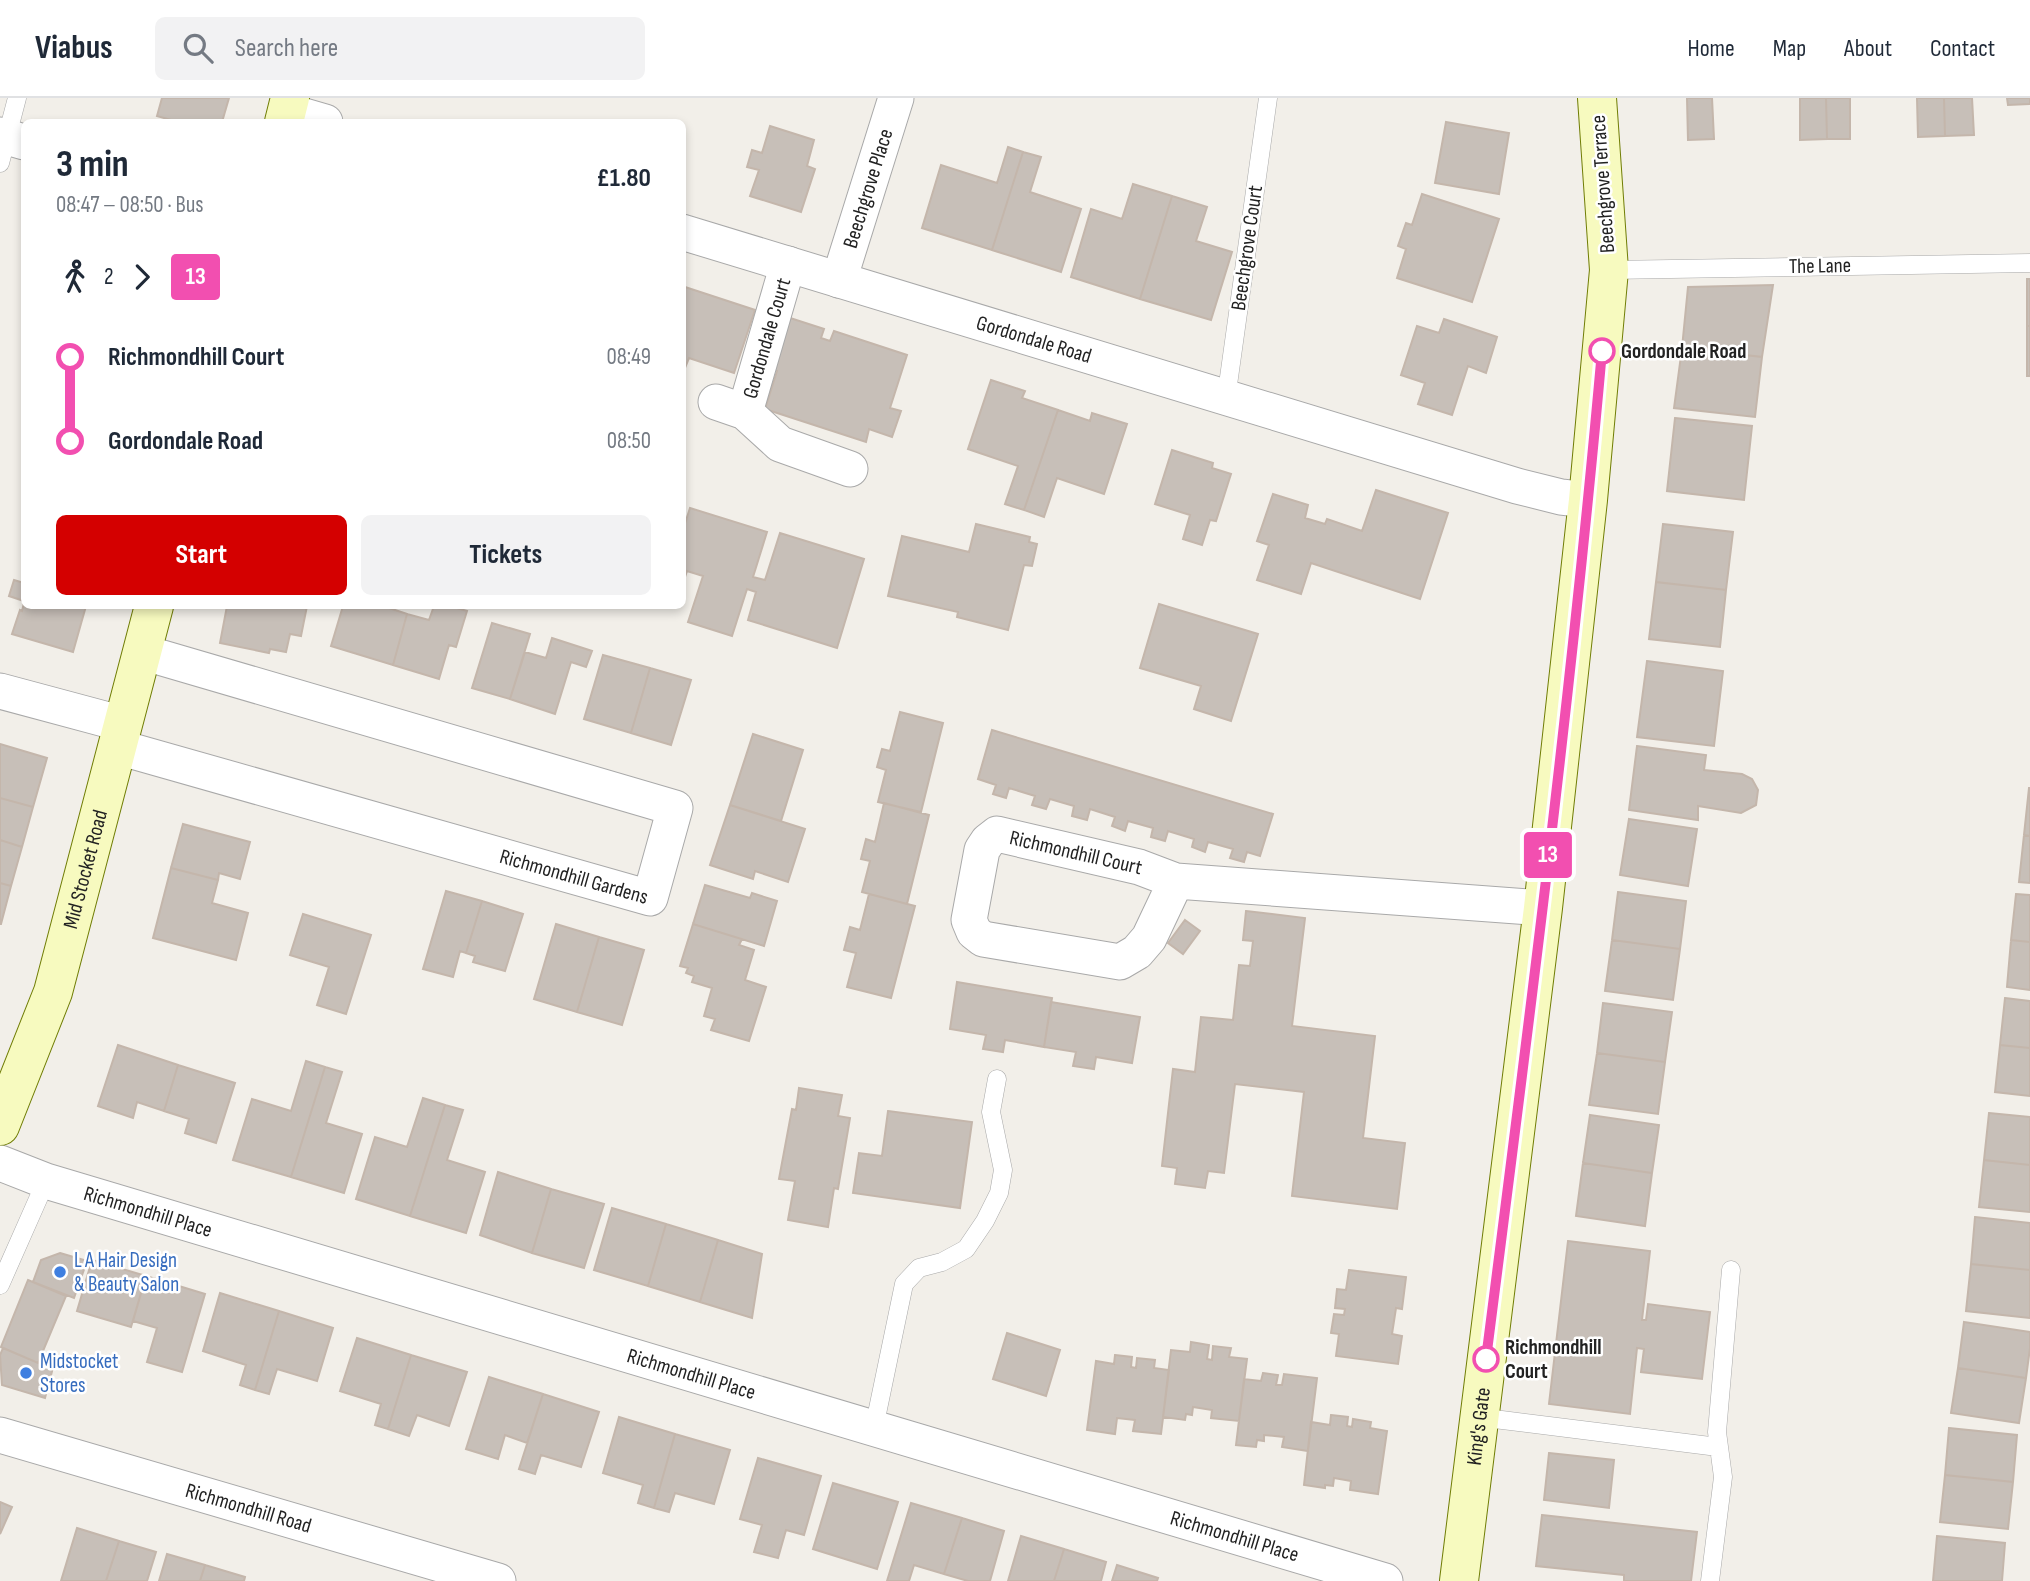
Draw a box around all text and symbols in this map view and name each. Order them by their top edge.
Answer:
search box [155,17,645,80]
text: Viabus [35,28,113,68]
icon: search [179,29,217,67]
text: Search here [235,33,338,64]
text: Home [1687,34,1735,63]
text: Map [1773,34,1806,63]
text: About [1844,34,1892,63]
text: Contact [1930,34,1995,63]
street label: Beechgrove Terrace [1586,114,1620,254]
street label: Beechgrove Place [837,126,898,251]
text: 3 min [56,142,129,187]
text: £1.80 [596,163,651,194]
street label: Beechgrove Court [1226,184,1268,312]
text: 08:47 – 08:50 · Bus [56,191,204,219]
street label: The Lane [1789,253,1851,279]
icon: walk [56,258,94,296]
icon: forward [123,258,161,296]
text: 13 [185,262,206,291]
text: 2 [104,263,113,291]
street label: Gordondale Court [737,275,796,401]
street label: Gordondale Road [974,310,1095,368]
marker: Gordondale Road [1589,338,1615,364]
place label: Gordondale Road [1621,339,1746,364]
text: Richmondhill Court [108,342,284,373]
text: 08:49 [606,343,651,371]
text: Gordondale Road [108,426,263,457]
text: 08:50 [607,427,651,455]
button: Start [56,515,347,595]
button: Tickets [361,515,651,595]
street label: Mid Stocket Road [58,807,113,931]
street label: Richmondhill Court [1007,825,1145,880]
line badge: 13 [1516,832,1580,878]
text: 13 [1538,840,1558,869]
street label: Richmondhill Gardens [497,844,651,909]
street label: Richmondhill Place [81,1181,215,1242]
place label: L A Hair Design & Beauty Salon [74,1248,179,1297]
marker: L A Hair Design & Beauty Salon [52,1264,68,1280]
place label: Richmondhill Court [1505,1335,1602,1384]
street label: Richmondhill Place [624,1343,759,1405]
marker: Richmondhill Court [1473,1346,1499,1372]
place label: Midstocket Stores [40,1349,119,1398]
marker: Midstocket Stores [18,1365,34,1381]
street label: King's Gate [1461,1386,1496,1467]
street label: Richmondhill Road [183,1478,314,1538]
street label: Richmondhill Place [1168,1505,1302,1567]

